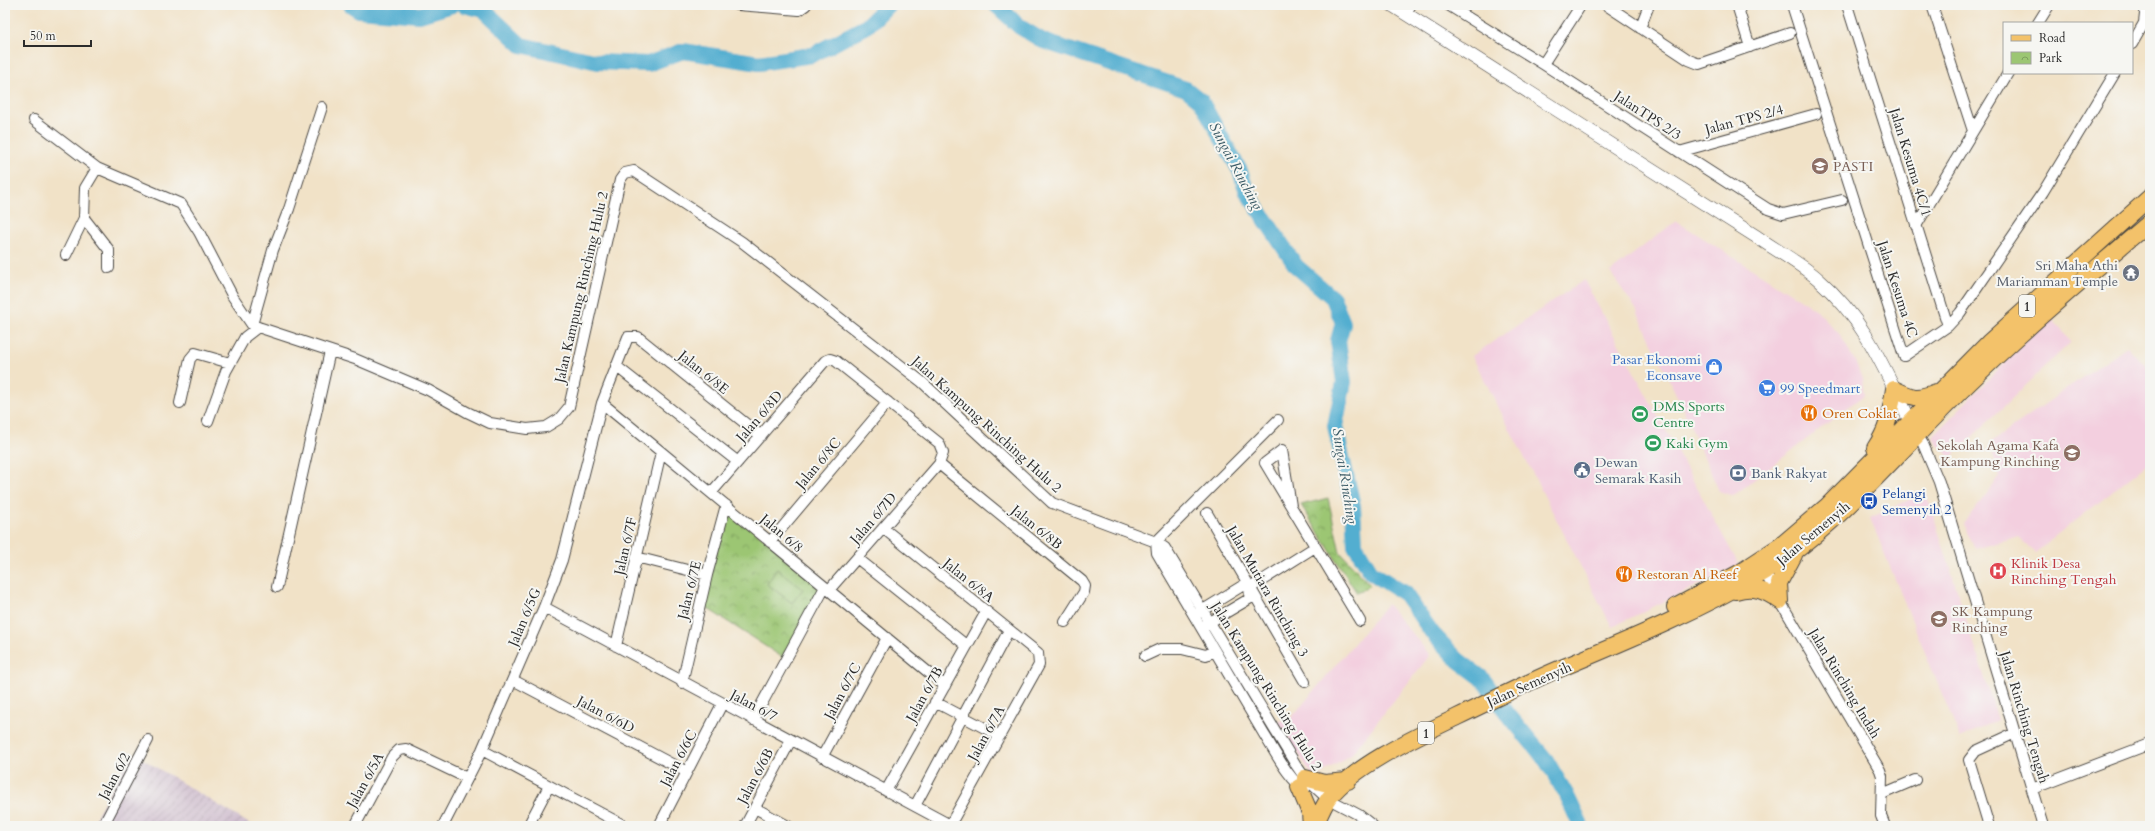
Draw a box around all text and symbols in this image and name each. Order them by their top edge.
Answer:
scale bar [24,22,91,48]
legend [2003,22,2133,74]
text: 50 m [30,28,57,44]
text: Road [2039,30,2066,46]
text: Park [2039,50,2063,66]
street label: JalanTPS 2/3 [1609,86,1685,144]
street label: Jalan TPS 2/4 [1701,100,1785,140]
street label: Jalan Kesuma 4C/1 [1884,104,1936,219]
water label: Sungai Rinching [1204,118,1268,214]
school or university icon: PASTI [1810,156,1830,176]
place label: PASTI [1833,157,1874,176]
street label: Jalan Kampung Rinching Hulu 2 [550,190,613,387]
street label: Jalan Kesuma 4C [1872,236,1922,340]
place label: Sri Maha Athi Mariamman Temple [1996,256,2118,291]
temple icon: Sri Maha Athi Mariamman Temple [2121,263,2141,283]
road number: 1 [2019,295,2035,317]
street label: Jalan 6/8E [673,345,733,399]
street label: Jalan Kampung Rinching Hulu 2 [906,350,1066,497]
place label: Pasar Ekonomi Econsave [1612,350,1701,385]
shop icon: Pasar Ekonomi Econsave [1704,357,1724,377]
supermarket icon: 99 Speedmart [1757,378,1777,398]
place label: 99 Speedmart [1780,379,1861,398]
street label: Jalan 6/8D [730,387,787,448]
place label: DMS Sports Centre [1653,397,1725,432]
restaurant icon: Oren Coklat [1799,403,1819,423]
sports icon: DMS Sports Centre [1630,404,1650,424]
place label: Oren Coklat [1822,404,1898,423]
water label: Sungai Rinching [1328,426,1363,526]
street label: Jalan 6/8C [790,433,846,495]
sports icon: Kaki Gym [1643,433,1663,453]
place label: Kaki Gym [1666,434,1728,453]
place label: Sekolah Agama Kafa Kampung Rinching [1937,436,2059,471]
school or university icon: Sekolah Agama Kafa Kampung Rinching [2062,443,2082,463]
place label: Dewan Semarak Kasih [1595,453,1682,488]
public building icon: Dewan Semarak Kasih [1572,460,1592,480]
bank icon: Bank Rakyat [1728,463,1748,483]
place label: Bank Rakyat [1751,464,1827,483]
place label: Pelangi Semenyih 2 [1882,484,1951,519]
street label: Jalan 6/7D [844,489,901,550]
bus stop icon: Pelangi Semenyih 2 [1859,491,1879,511]
street label: Jalan Semenyih [1771,497,1854,571]
street label: Jalan 6/8B [1006,500,1066,554]
street label: Jalan 6/8 [755,508,807,557]
street label: Jalan 6/7F [609,515,641,579]
street label: Jalan Mutiara Rinching 3 [1221,520,1313,660]
street label: Jalan 6/8A [937,553,998,607]
place label: Klinik Desa Rinching Tengah [2011,554,2117,589]
street label: Jalan 6/7E [673,559,706,623]
hospital icon: Klinik Desa Rinching Tengah [1988,561,2008,581]
restaurant icon: Restoran Al Reef [1614,564,1634,584]
place label: Restoran Al Reef [1637,565,1739,584]
street label: Jalan 6/5G [503,585,545,651]
street label: Jalan Kampung Rinching Hulu 2 [1206,596,1327,774]
place label: SK Kampung Rinching [1952,602,2033,637]
school or university icon: SK Kampung Rinching [1929,609,1949,629]
street label: Jalan Rinching Indah [1803,623,1885,742]
street label: Jalan Rinching Tengah [1995,647,2054,786]
street label: Jalan Semenyih [1482,657,1575,712]
street label: Jalan 6/7C [819,659,865,725]
street label: Jalan 6/7B [900,663,947,727]
street label: Jalan 6/7 [725,684,781,726]
street label: Jalan 6/6D [572,690,638,737]
street label: Jalan 6/7A [962,702,1010,766]
road number: 1 [1418,722,1434,744]
street label: Jalan 6/6C [655,726,701,792]
street label: Jalan 6/6B [732,745,778,809]
street label: Jalan 6/2 [93,749,135,805]
street label: Jalan 6/5A [341,749,389,813]

